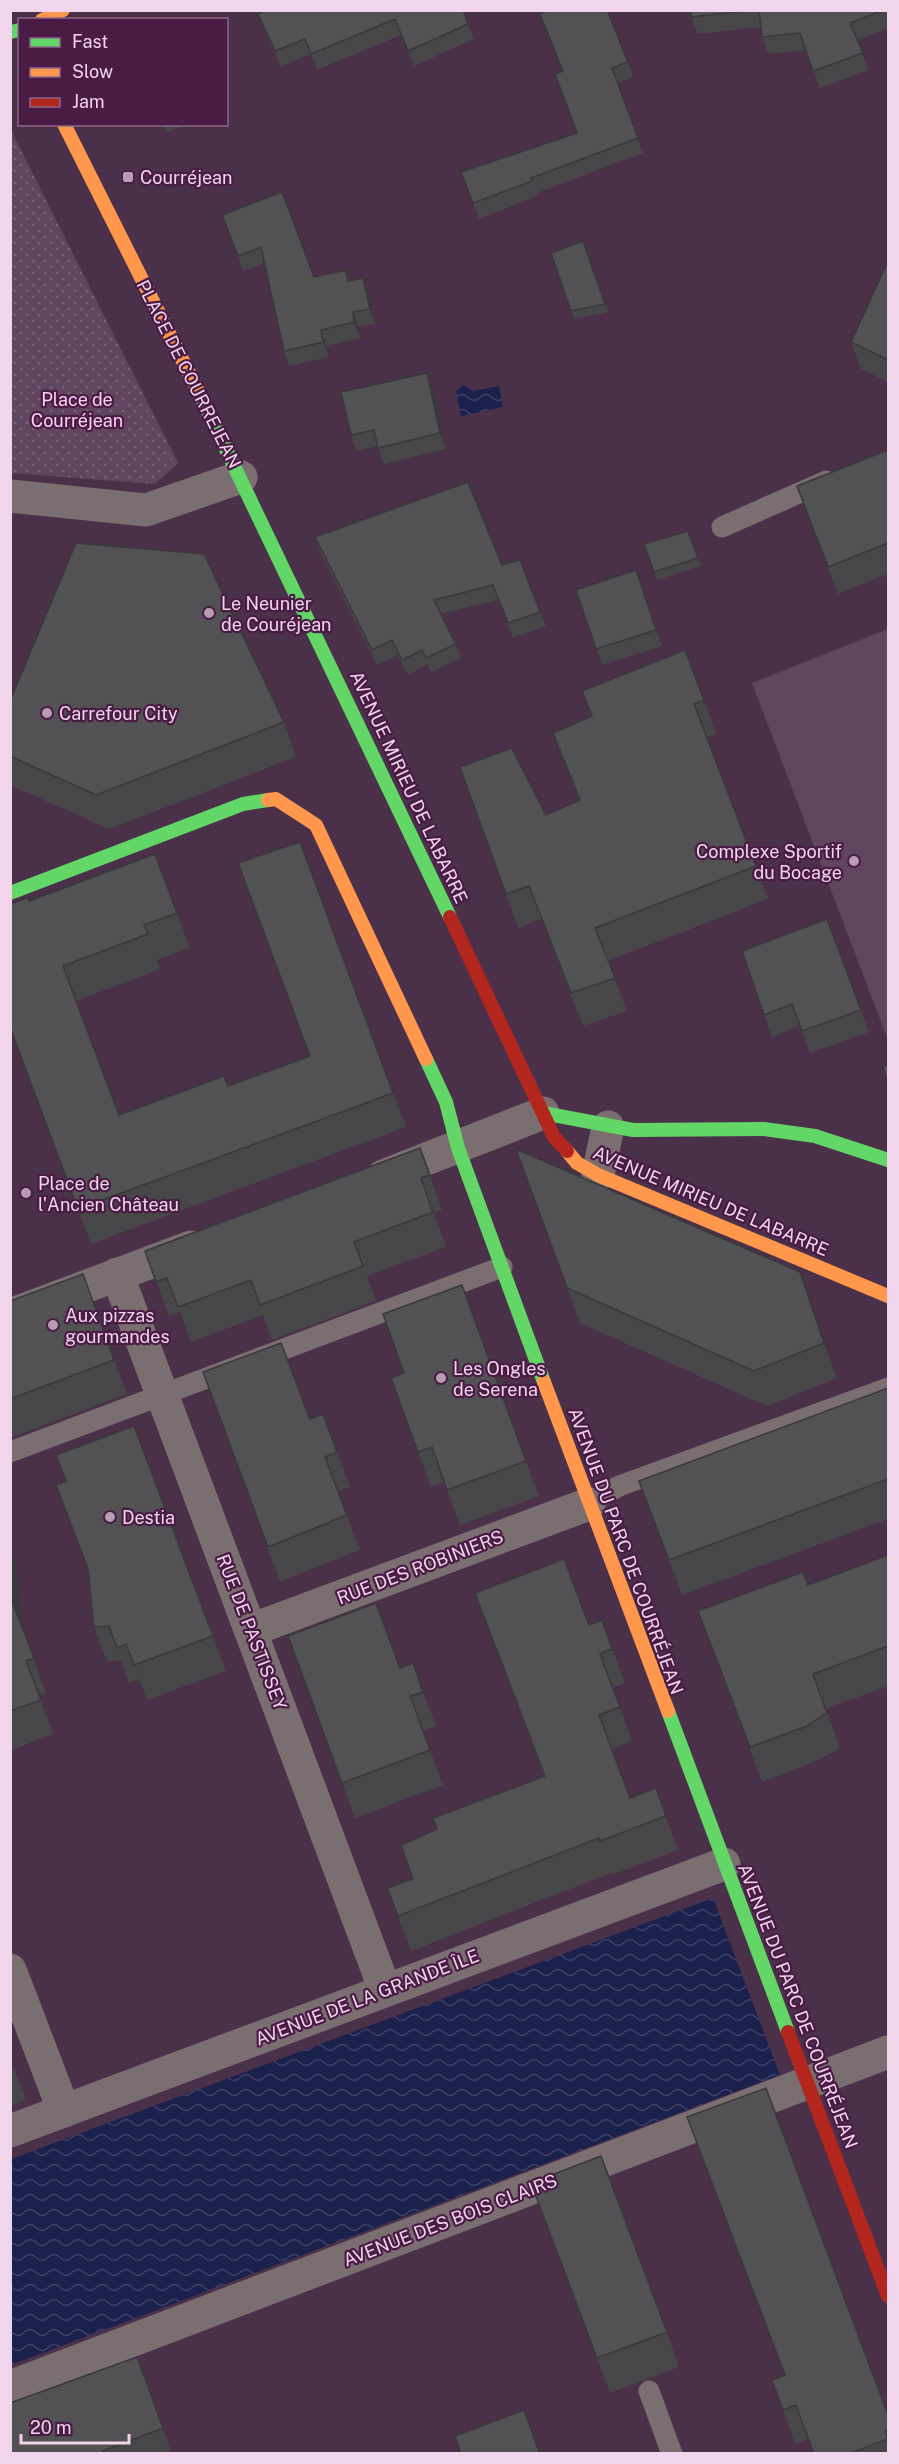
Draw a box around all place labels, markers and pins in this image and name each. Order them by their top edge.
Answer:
place label: Courréjean [140,167,232,188]
marker: Courréjean [121,170,135,184]
place label: Le Neunier de Couréjean [221,593,332,635]
marker: Le Neunier de Couréjean [202,606,216,620]
place label: Carrefour City [59,703,178,724]
marker: Carrefour City [40,706,54,720]
place label: Complexe Sportif du Bocage [696,841,842,883]
marker: Complexe Sportif du Bocage [847,854,861,868]
place label: Place de l'Ancien Château [38,1173,179,1215]
marker: Place de l'Ancien Château [19,1186,33,1200]
place label: Aux pizzas gourmandes [65,1305,170,1347]
marker: Aux pizzas gourmandes [46,1318,60,1332]
place label: Les Ongles de Serena [453,1358,546,1400]
marker: Les Ongles de Serena [434,1371,448,1385]
place label: Destia [122,1507,175,1528]
marker: Destia [103,1510,117,1524]

